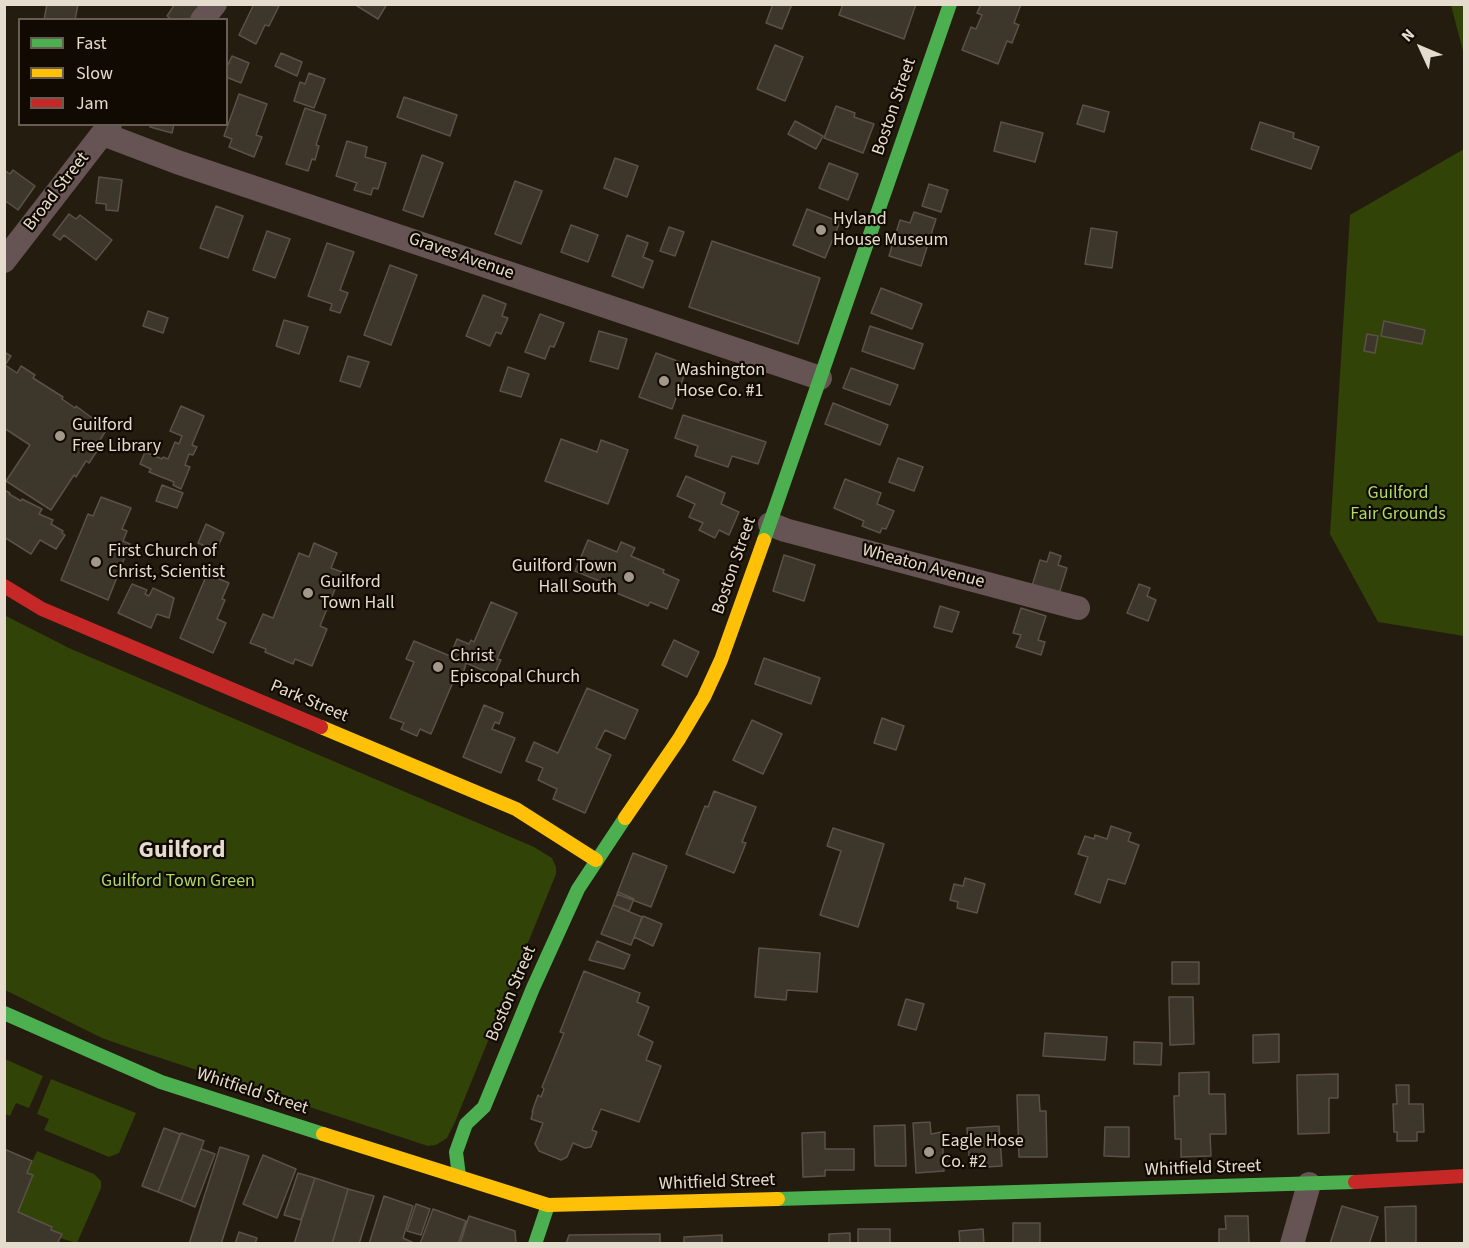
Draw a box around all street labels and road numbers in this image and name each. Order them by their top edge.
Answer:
street label: Boston Street [868,55,922,159]
street label: Broad Street [20,148,94,236]
street label: Graves Avenue [406,229,516,285]
street label: Boston Street [708,514,762,618]
street label: Wheaton Avenue [859,540,987,594]
street label: Park Street [267,676,351,728]
street label: Boston Street [482,943,542,1045]
street label: Whitfield Street [193,1064,311,1120]
street label: Whitfield Street [1145,1156,1261,1182]
street label: Whitfield Street [659,1170,775,1196]

